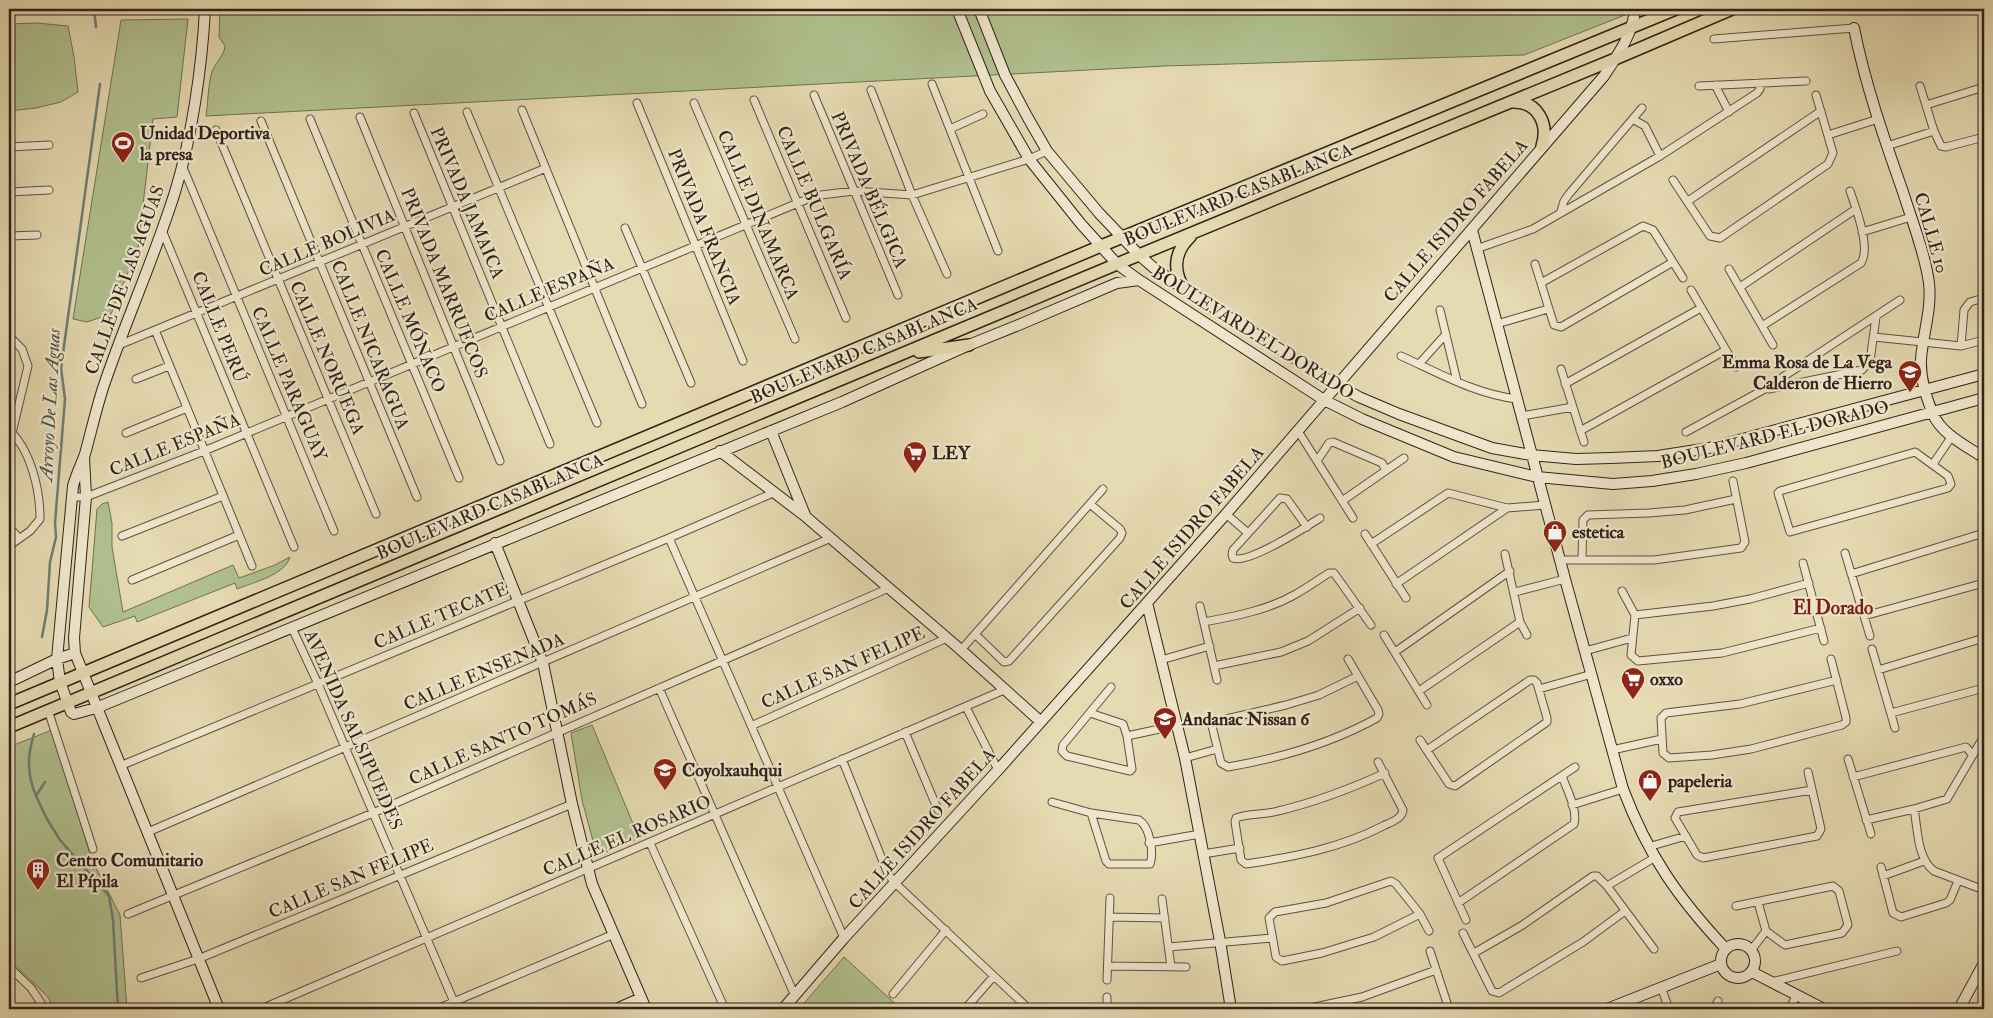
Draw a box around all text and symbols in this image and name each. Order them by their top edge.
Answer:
street label: PRIVADA BÉLGICA [826,108,913,272]
place label: Unidad Deportiva la presa [139,122,270,166]
street label: CALLE BULGARÍA [771,122,857,284]
street label: PRIVADA JAMAICA [425,124,510,283]
street label: CALLE DINAMARCA [712,127,804,304]
sports icon: Unidad Deportiva la presa [110,130,136,164]
street label: CALLE ISIDRO FABELA [1379,134,1534,307]
street label: BOULEVARD CASABLANCA [1120,138,1356,252]
street label: PRIVADA FRANCIA [662,145,746,309]
street label: CALLE DE LAS AGUAS [80,182,170,378]
street label: PRIVADA MARRUECOS [395,184,493,382]
street label: CALLE 10 [1909,190,1953,276]
street label: CALLE BOLIVIA [256,204,399,282]
street label: CALLE MÓNACO [369,246,451,396]
street label: CALLE ESPAÑA [480,252,618,328]
street label: CALLE NICARAGUA [326,257,415,434]
street label: BOULEVARD EL DORADO [1148,261,1358,405]
street label: CALLE PERÚ [186,268,252,386]
street label: CALLE NORUEGA [284,278,370,439]
street label: BOULEVARD CASABLANCA [747,292,982,409]
street label: CALLE PARAGUAY [246,303,332,465]
water label: Arroyo De Las Aguas [34,327,66,484]
place label: Emma Rosa de La Vega Calderon de Hierro [1722,351,1893,395]
school or university icon: Emma Rosa de La Vega Calderon de Hierro [1897,359,1923,393]
street label: BOULEVARD EL DORADO [1658,395,1892,475]
street label: CALLE ESPAÑA [106,408,244,482]
supermarket icon: LEY [902,440,928,474]
street label: CALLE ISIDRO FABELA [1115,441,1270,614]
place label: LEY [932,442,971,465]
street label: BOULEVARD CASABLANCA [373,448,608,565]
shop icon: estetica [1542,519,1568,553]
place label: estetica [1572,521,1625,544]
street label: CALLE TECATE [370,577,512,655]
district label: El Dorado [1793,596,1873,620]
street label: CALLE SAN FELIPE [758,622,928,714]
street label: AVENIDA SALSIPUEDES [298,625,408,834]
street label: CALLE ENSENADA [400,627,568,716]
supermarket icon: oxxo [1620,666,1646,700]
place label: oxxo [1650,668,1683,691]
street label: CALLE SANTO TOMÁS [405,687,601,791]
school or university icon: Andanac Nissan 6 [1152,706,1178,740]
place label: Andanac Nissan 6 [1181,708,1311,731]
street label: CALLE ISIDRO FABELA [843,743,1001,914]
school or university icon: Coyolxauhqui [652,757,678,791]
place label: Coyolxauhqui [682,759,783,782]
shop icon: papeleria [1637,768,1663,802]
place label: papeleria [1667,770,1733,793]
street label: CALLE EL ROSARIO [539,790,715,882]
street label: CALLE SAN FELIPE [265,834,437,924]
place label: Centro Comunitario El Pípila [56,849,203,893]
building icon: Centro Comunitario El Pípila [25,857,51,891]

